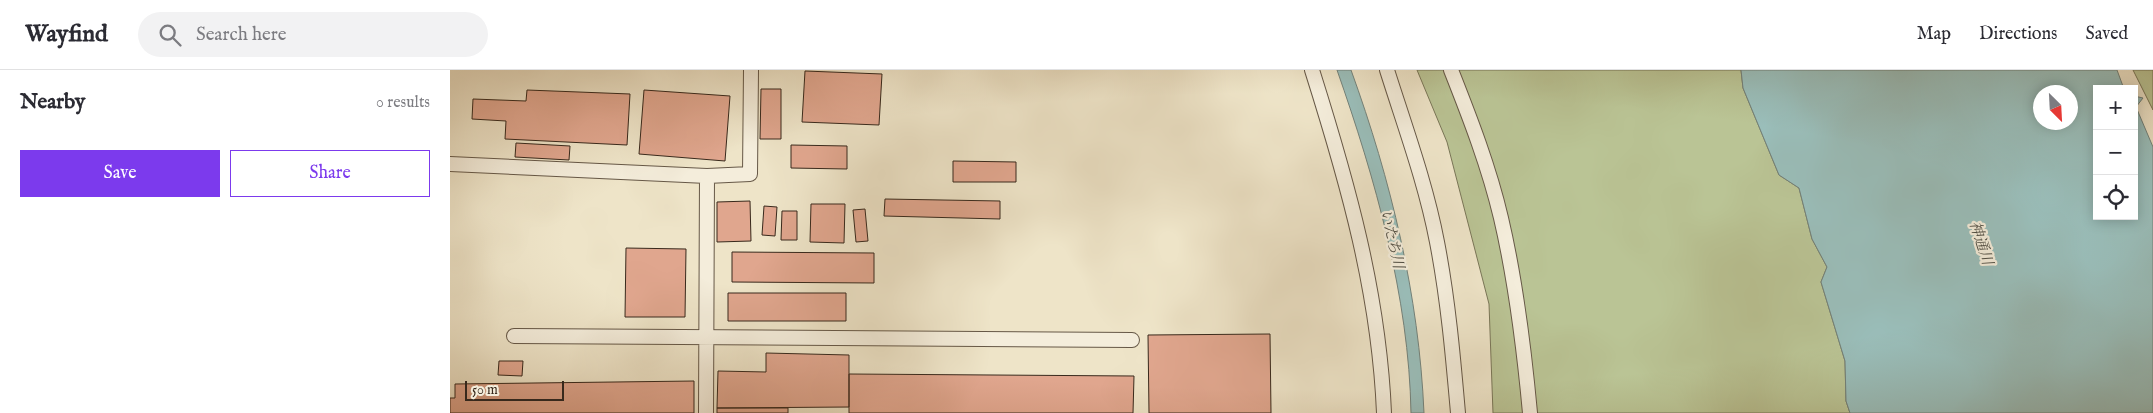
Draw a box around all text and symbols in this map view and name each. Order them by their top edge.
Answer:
search box [138,12,488,57]
text: Wayfind [25,19,108,50]
icon: search [156,21,184,49]
text: Search here [196,23,286,47]
text: Map [1917,23,1951,46]
text: Directions [1979,23,2057,46]
text: Saved [2085,23,2128,46]
north arrow [2033,85,2078,130]
map controls [2093,85,2138,220]
button: + [2093,85,2138,130]
text: Nearby [20,89,85,116]
text: 0 results [376,93,430,113]
button: − [2093,130,2138,175]
button: Save [20,150,220,197]
button: Share [230,150,430,197]
button: locate [2093,175,2138,220]
water label: いたち川 [1376,208,1408,272]
water label: 神通川 [1965,219,1998,269]
scale bar [465,378,564,401]
text: 50 m [472,381,498,399]

